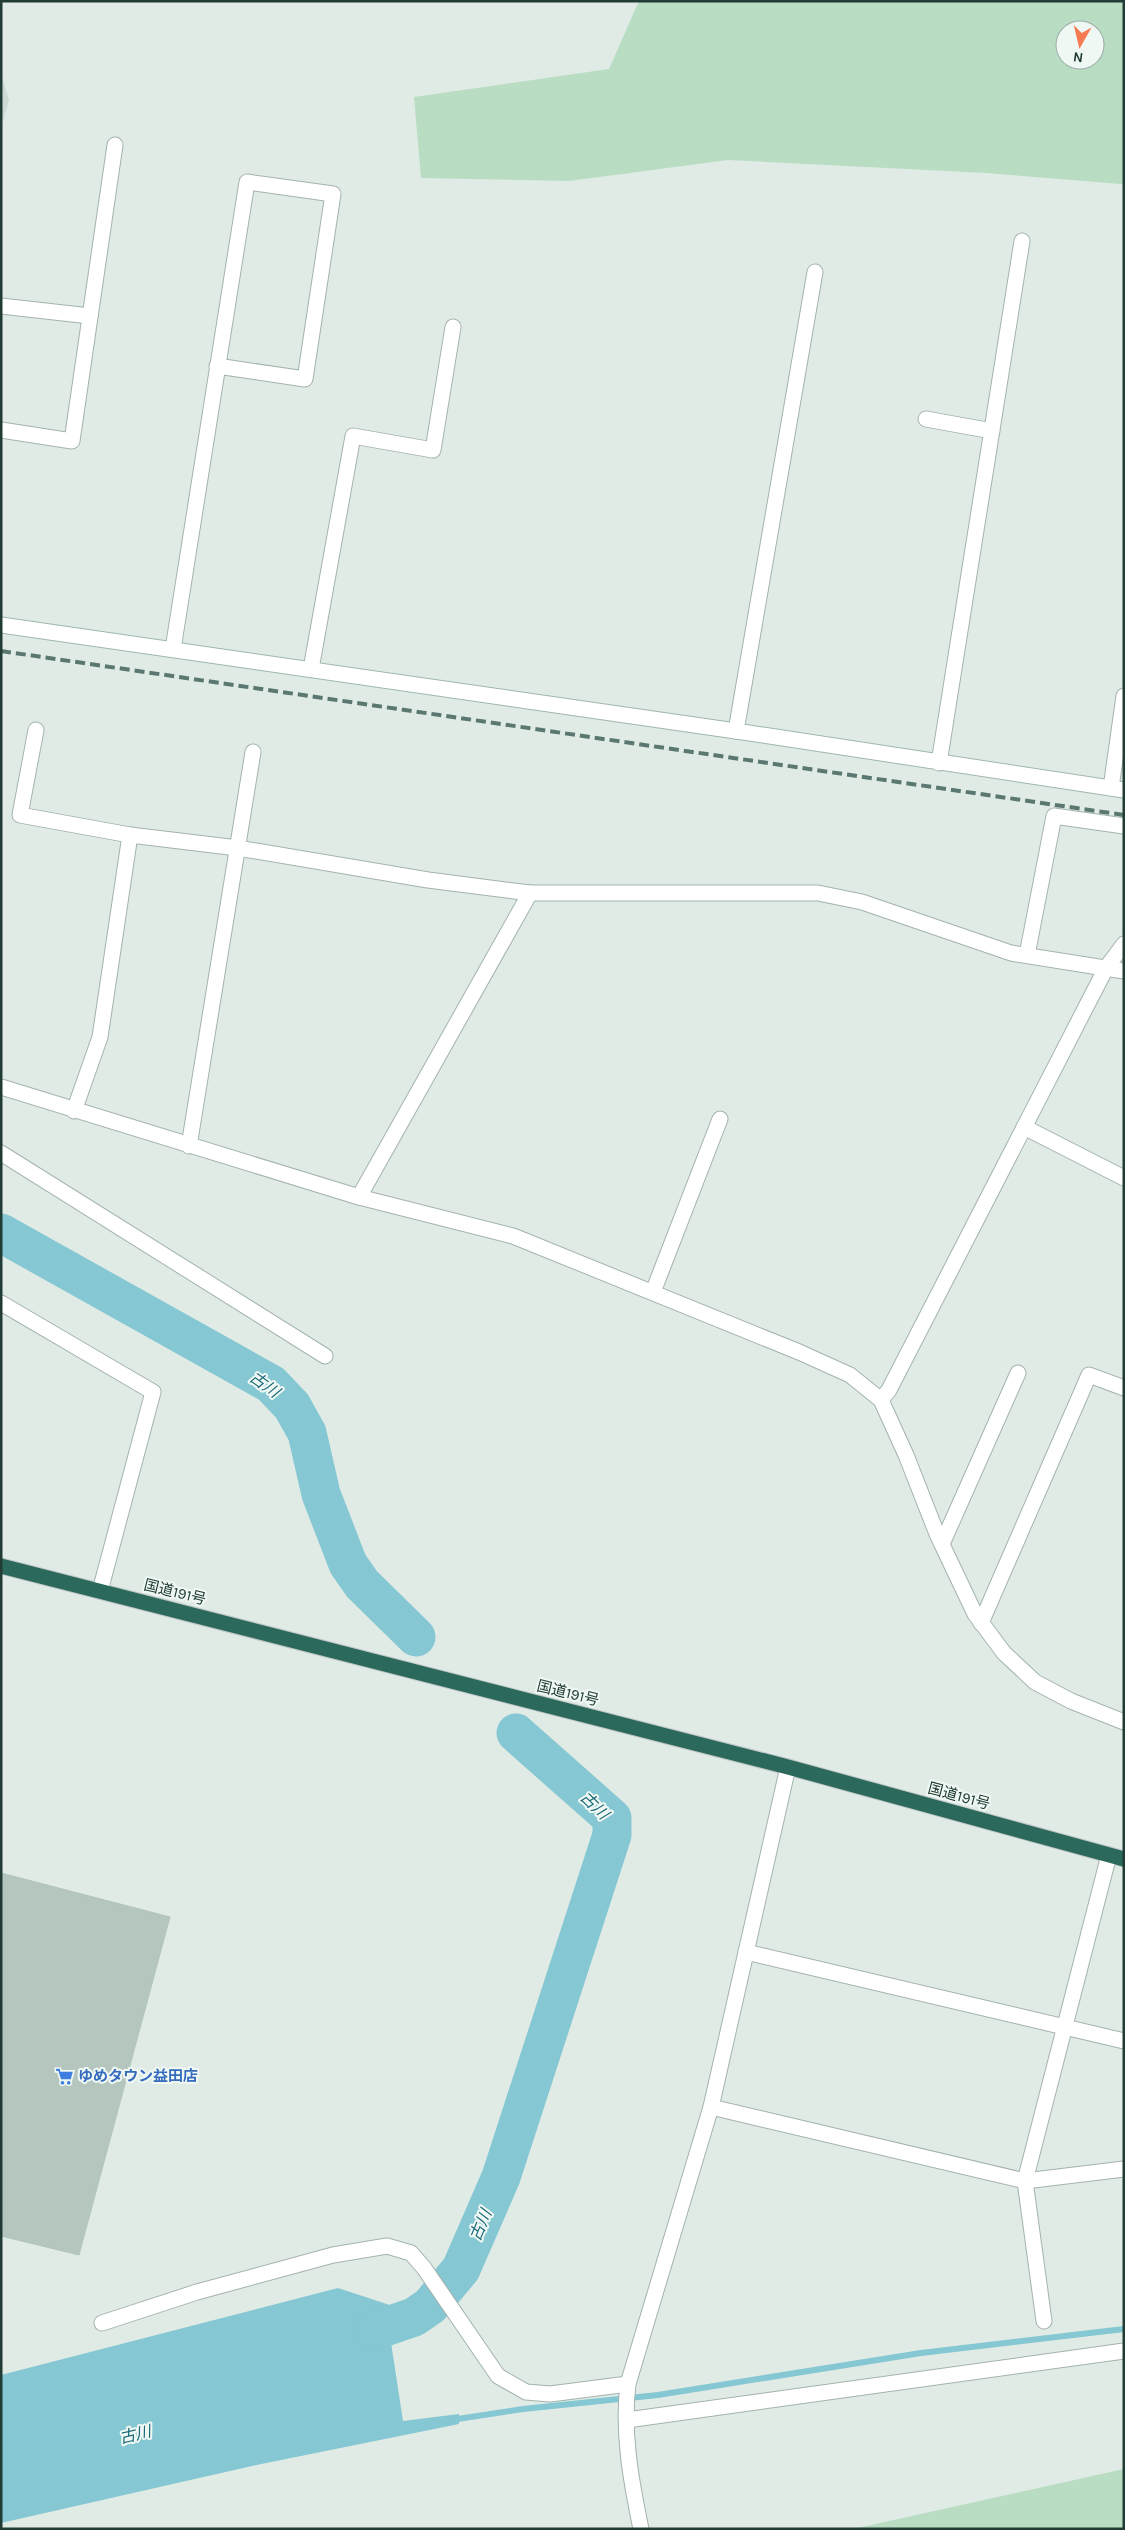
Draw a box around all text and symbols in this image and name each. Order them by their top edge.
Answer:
north arrow [1055,20,1105,70]
text: N [1072,48,1084,66]
water label: 古川 [246,1367,285,1403]
street label: 国道191号 [142,1576,208,1608]
street label: 国道191号 [535,1677,601,1709]
street label: 国道191号 [926,1779,992,1813]
water label: 古川 [577,1787,614,1825]
supermarket icon: ゆめタウン益田店 [54,2066,74,2086]
place label: ゆめタウン益田店 [78,2067,198,2085]
water label: 古川 [465,2205,496,2244]
water label: 古川 [117,2421,155,2447]

